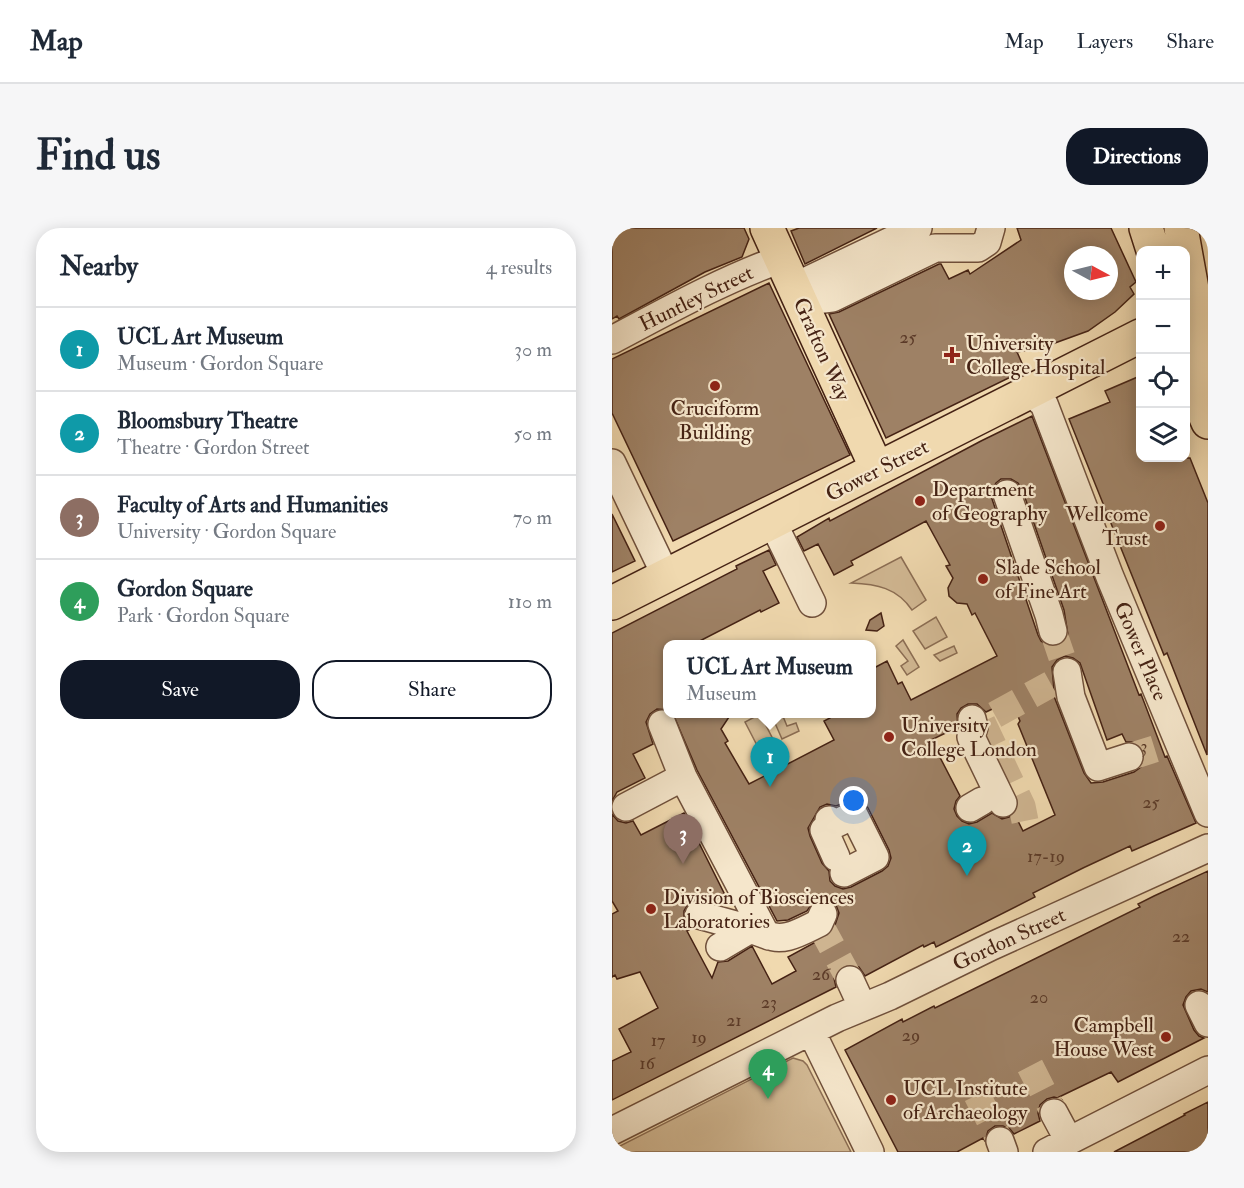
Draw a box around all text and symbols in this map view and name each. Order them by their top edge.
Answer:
text: Map [30,24,83,59]
text: Map [1004,28,1044,55]
text: Layers [1077,28,1133,55]
text: Share [1166,28,1214,55]
button: Directions [1066,128,1208,185]
text: Find us [36,130,160,182]
north arrow [1064,246,1118,300]
map controls [1136,246,1190,462]
button: + [1136,246,1190,300]
text: Nearby [60,251,138,283]
text: 4 results [486,255,552,280]
street label: Huntley Street [635,259,758,338]
street label: Grafton Way [787,293,857,406]
button: − [1136,300,1190,354]
text: UCL Art Museum [117,323,283,351]
house number: 25 [900,326,917,349]
place label: University College Hospital [966,330,1106,381]
text: 1 [76,337,83,362]
text: 30 m [514,337,552,362]
marker: University College Hospital [943,346,961,364]
text: Museum · Gordon Square [117,351,323,376]
button: locate [1136,354,1190,408]
marker: Cruciform Building [708,379,722,393]
place label: Cruciform Building [671,395,759,446]
text: Bloomsbury Theatre [117,407,298,435]
button: layers [1136,408,1190,462]
text: 2 [74,421,85,446]
text: 50 m [513,421,552,446]
street label: Gower Street [821,433,933,508]
text: Theatre · Gordon Street [117,435,309,460]
place label: Department of Geography [932,476,1048,527]
text: Faculty of Arts and Humanities [117,491,388,519]
marker: Department of Geography [913,494,927,508]
place label: Wellcome Trust [1065,501,1148,552]
text: 3 [76,505,83,530]
text: 70 m [513,505,552,530]
text: University · Gordon Square [117,519,336,544]
marker: Wellcome Trust [1153,519,1167,533]
place label: Slade School of Fine Art [995,554,1102,605]
marker: Slade School of Fine Art [976,572,990,586]
text: Gordon Square [117,575,253,603]
text: 4 [74,589,85,614]
text: 110 m [508,589,552,614]
street label: Gower Place [1108,598,1174,705]
text: Park · Gordon Square [117,603,289,628]
popup [663,640,876,718]
text: UCL Art Museum [686,653,853,681]
button: Save [60,660,300,719]
button: Share [312,660,552,719]
text: Museum [686,681,757,706]
place label: University College London [901,712,1037,763]
marker: University College London [882,730,896,744]
house number: 3 [1141,735,1147,758]
pin: 1 [750,738,790,787]
your location [839,786,868,815]
house number: 25 [1143,791,1160,814]
pin: 3 [664,814,702,864]
pin: 2 [948,826,986,876]
house number: 17-19 [1027,845,1065,868]
place label: Division of Biosciences Laboratories [663,884,854,935]
street label: Gordon Street [948,901,1070,977]
marker: Division of Biosciences Laboratories [644,902,658,916]
house number: 22 [1172,925,1190,948]
house number: 26 [812,963,831,986]
house number: 20 [1030,986,1048,1009]
house number: 23 [761,991,777,1014]
house number: 21 [726,1009,742,1032]
place label: Campbell House West [1053,1012,1155,1063]
house number: 29 [902,1024,920,1047]
house number: 19 [691,1026,707,1049]
house number: 17 [651,1029,665,1052]
marker: Campbell House West [1159,1030,1173,1044]
pin: 4 [748,1050,788,1099]
house number: 16 [639,1052,656,1075]
place label: UCL Institute of Archaeology [903,1075,1028,1126]
marker: UCL Institute of Archaeology [884,1093,898,1107]

